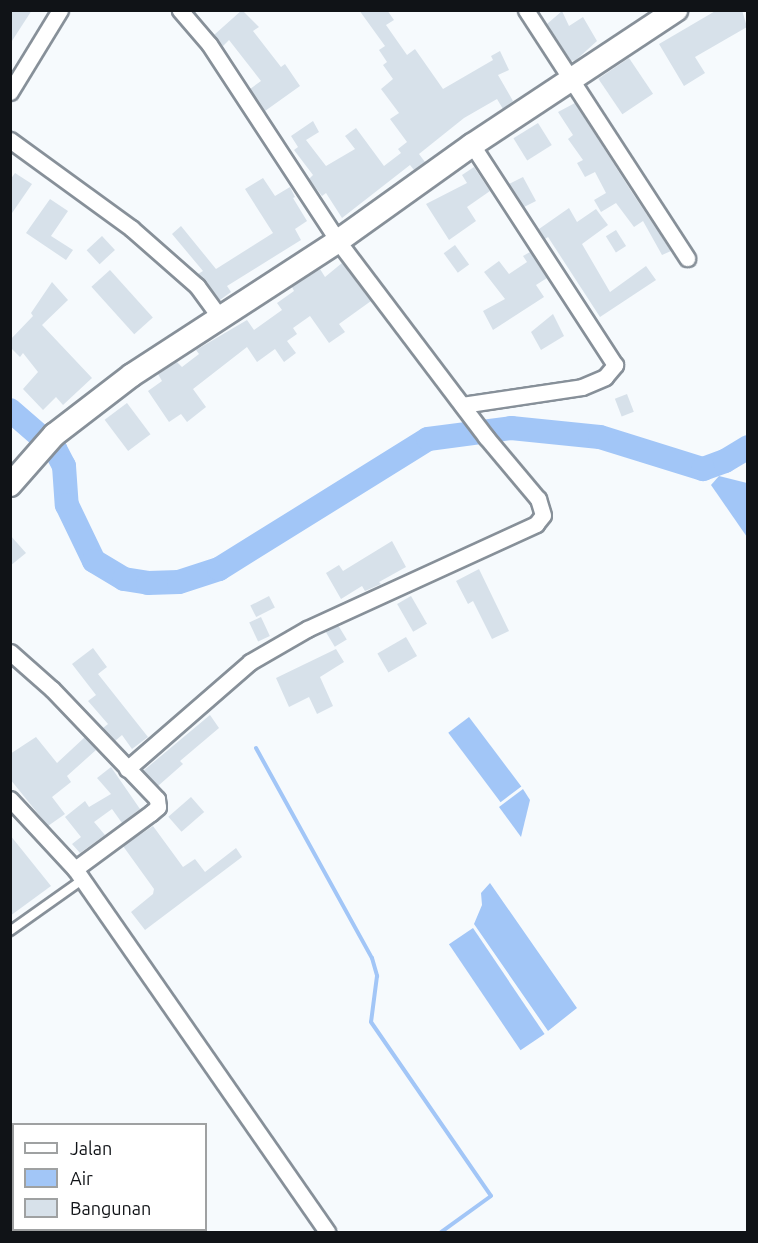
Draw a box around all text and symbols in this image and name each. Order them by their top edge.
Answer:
legend [12,1123,207,1231]
text: Jalan [70,1138,112,1158]
text: Air [70,1168,93,1188]
text: Bangunan [70,1198,151,1218]

